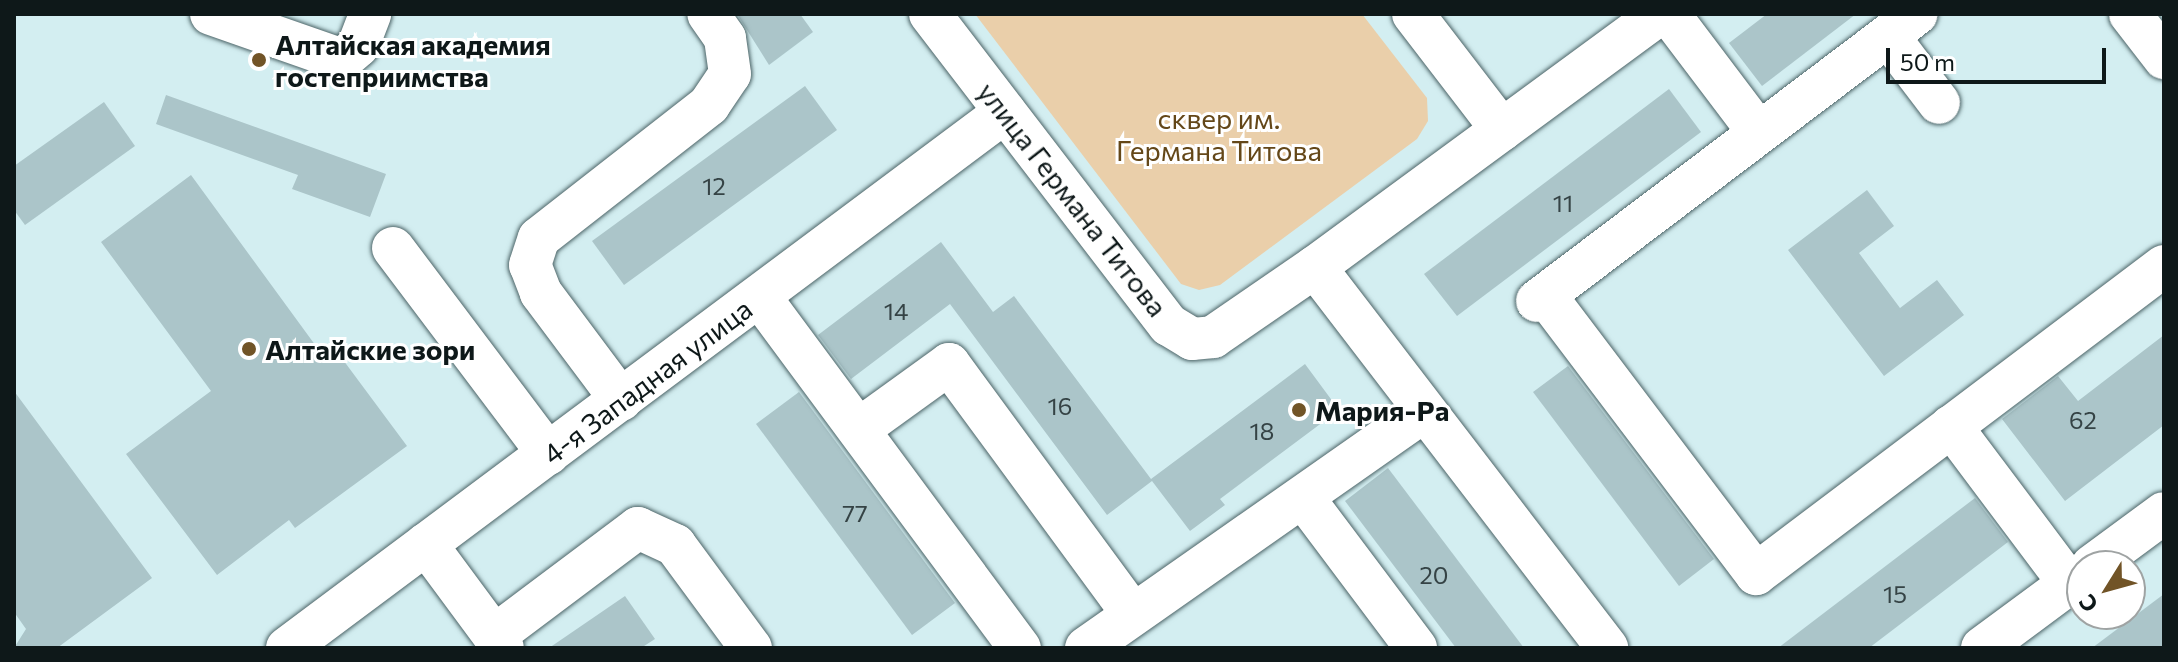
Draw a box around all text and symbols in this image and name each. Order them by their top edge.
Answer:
place label: Алтайская академия гостеприимства [275,27,551,93]
scale bar [1890,32,2110,82]
text: 50 m [1900,47,1955,76]
marker: Алтайская академия гостеприимства [250,51,268,69]
street label: улица Германа Титова [971,75,1175,323]
park label: сквер им. Германа Титова [1116,101,1322,167]
house number: 12 [702,172,726,200]
house number: 11 [1553,189,1573,217]
street label: 4-я Западная улица [536,291,758,471]
house number: 14 [884,297,908,325]
place label: Алтайские зори [265,332,475,366]
marker: Алтайские зори [240,340,258,358]
house number: 16 [1048,392,1072,420]
place label: Мария-Ра [1315,393,1449,427]
marker: Мария-Ра [1290,401,1308,419]
house number: 62 [2069,406,2097,434]
house number: 18 [1250,417,1274,445]
house number: 77 [842,499,868,527]
north arrow [2066,550,2146,630]
house number: 20 [1420,561,1448,589]
house number: 15 [1883,580,1907,608]
text: С [2073,589,2103,618]

